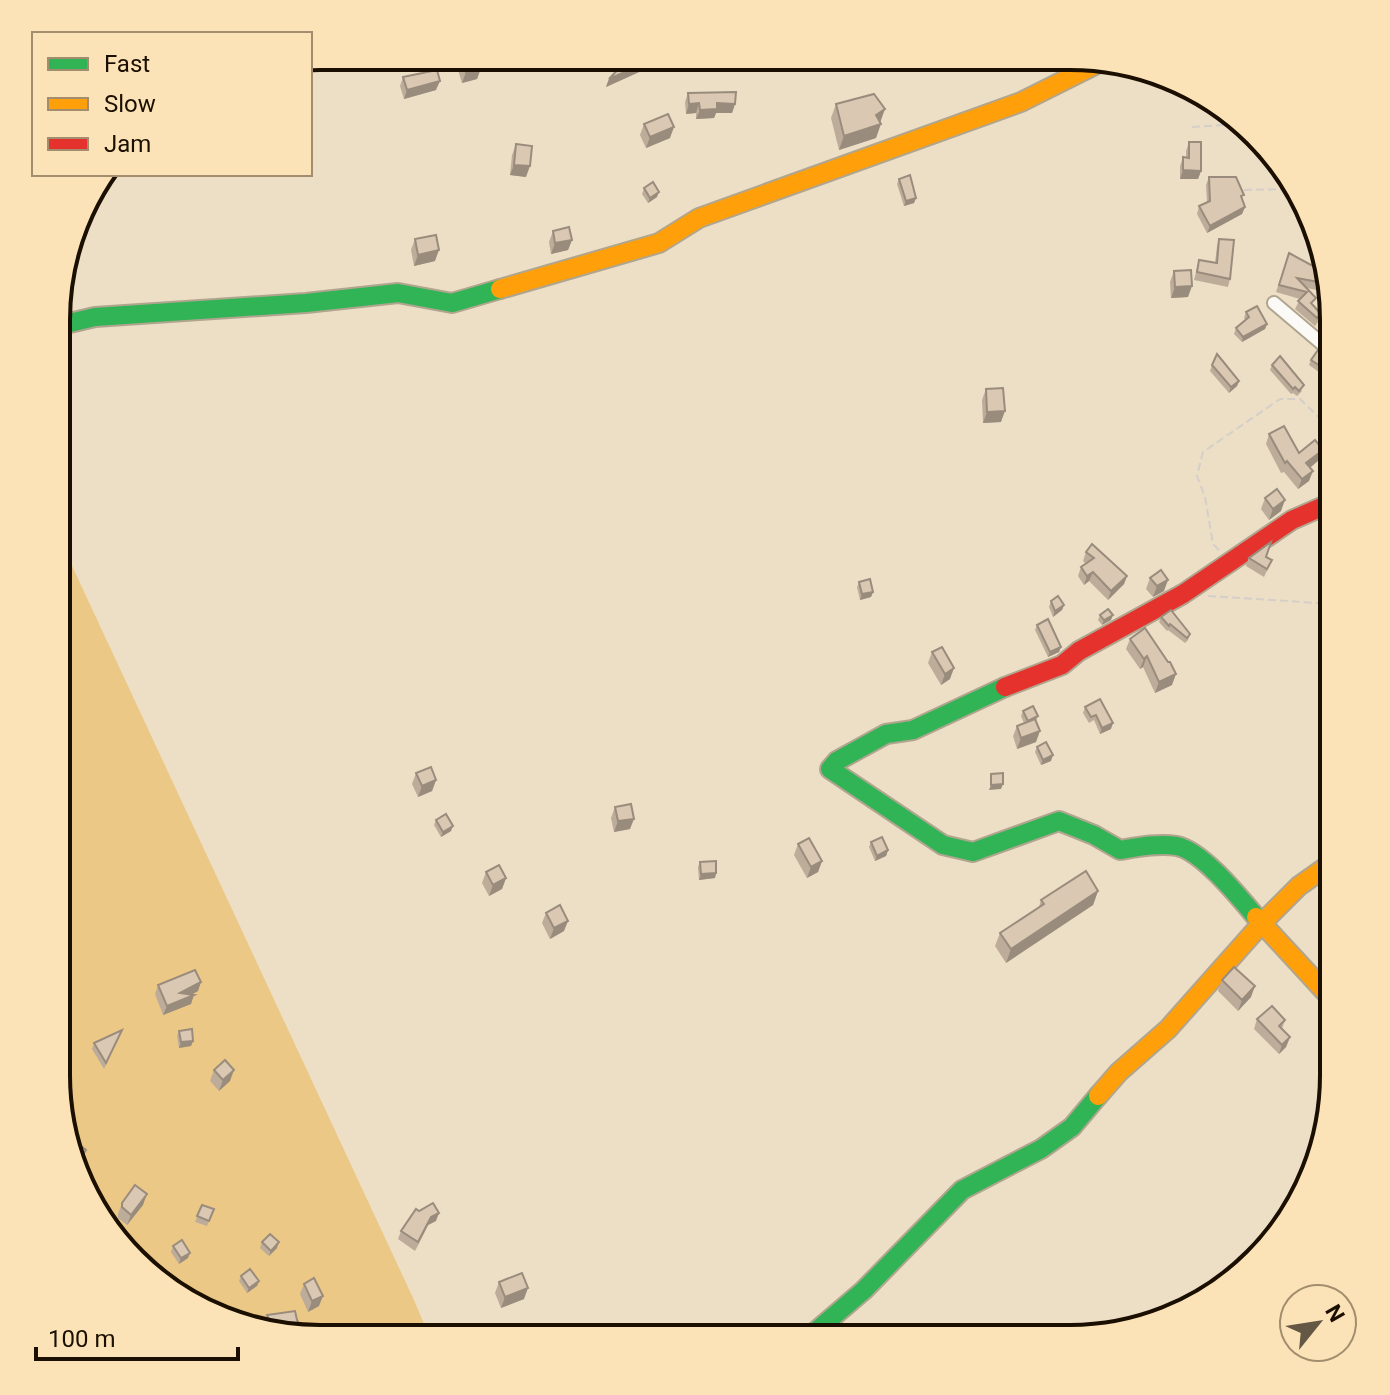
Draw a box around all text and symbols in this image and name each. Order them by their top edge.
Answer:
legend [32,32,312,176]
text: Fast [104,50,150,78]
text: Slow [104,90,156,118]
text: Jam [104,130,151,158]
north arrow [1278,1283,1358,1363]
text: N [1320,1300,1350,1326]
scale bar [36,1311,238,1361]
text: 100 m [48,1325,115,1353]

